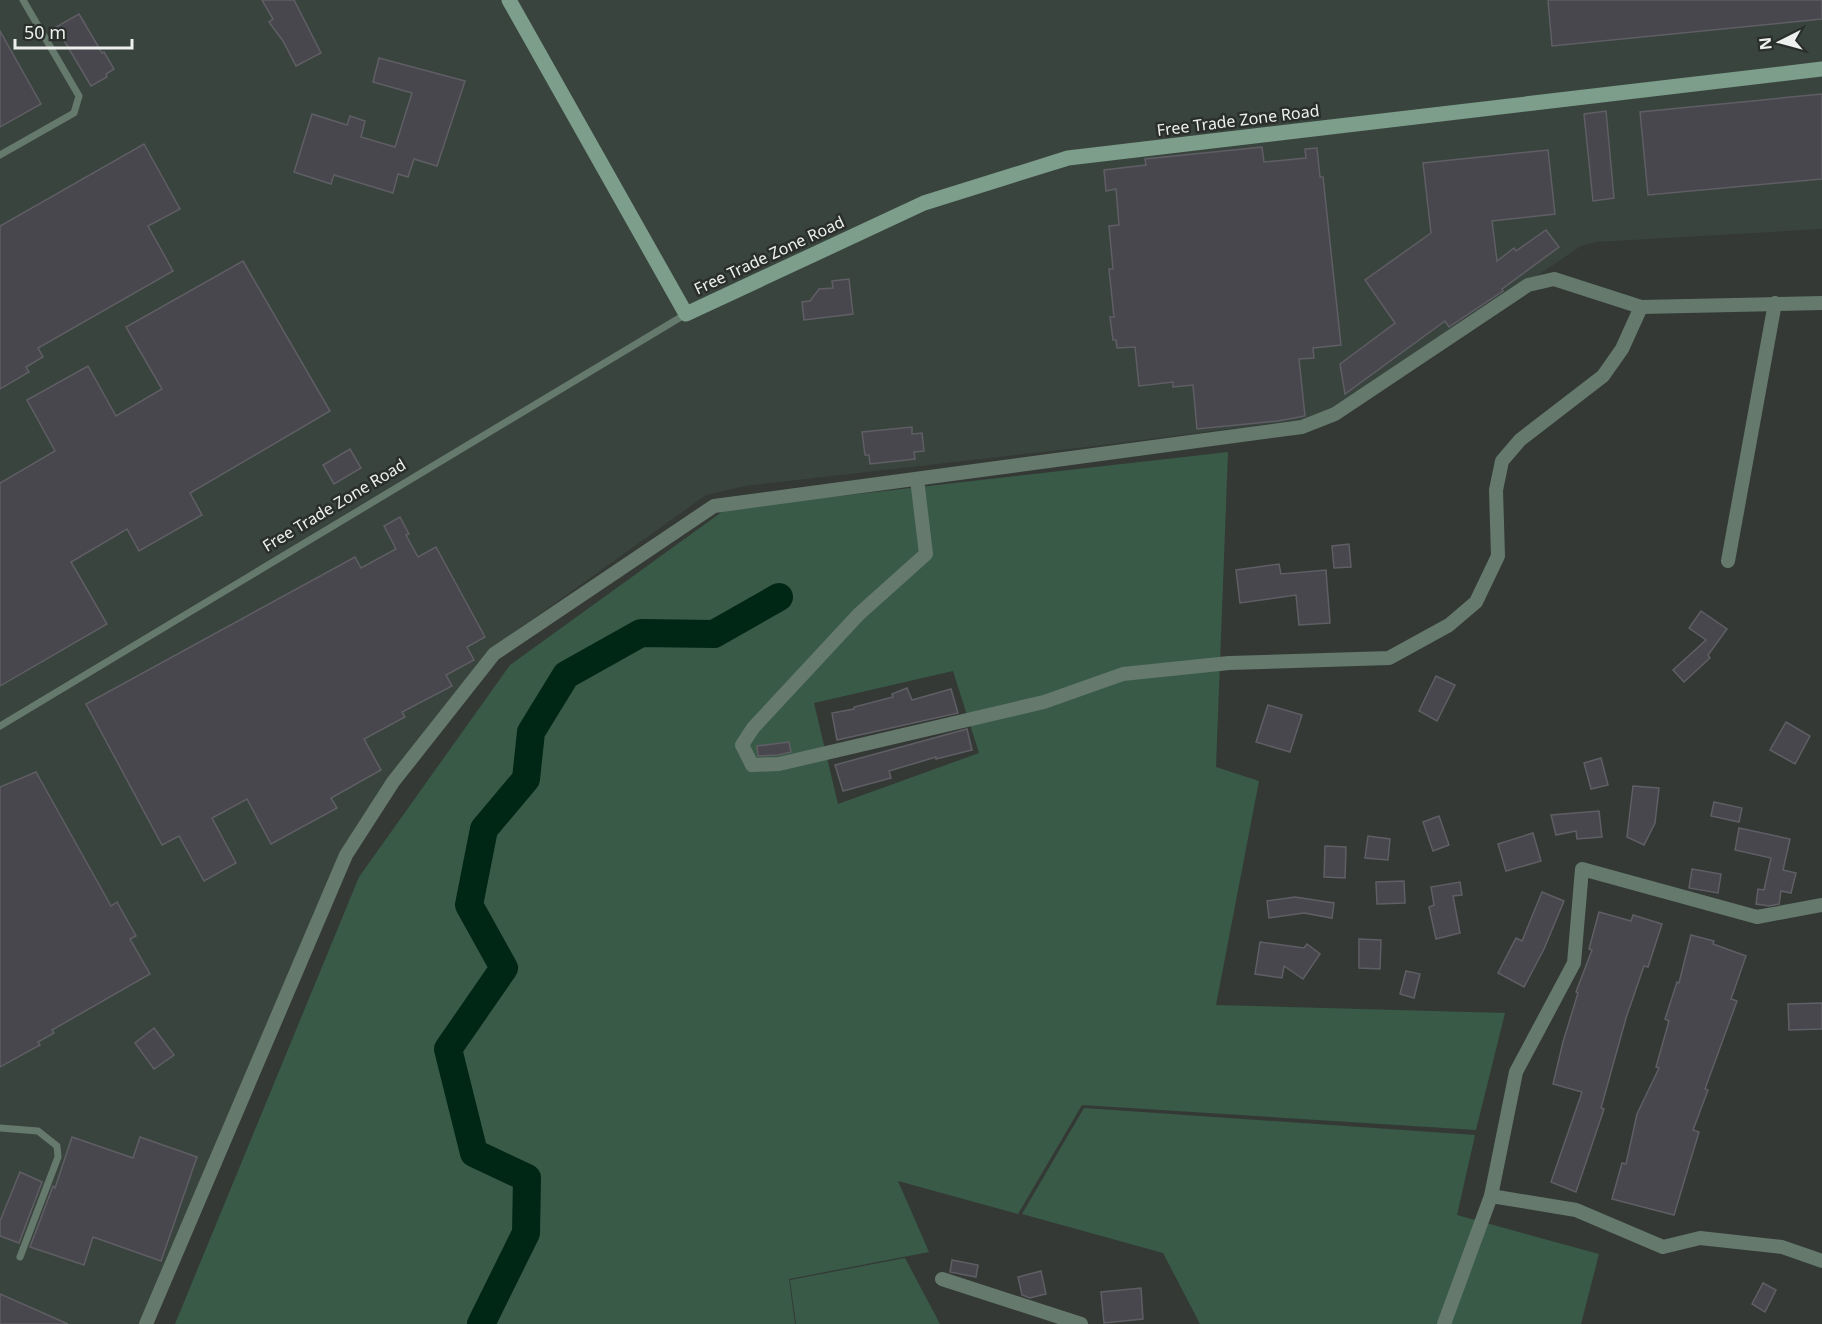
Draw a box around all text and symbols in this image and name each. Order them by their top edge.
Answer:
scale bar [15,12,132,50]
north arrow [1750,12,1810,72]
text: 50 m [24,20,66,44]
text: N [1753,36,1777,51]
street label: Free Trade Zone Road [1155,99,1321,141]
street label: Free Trade Zone Road [690,210,848,300]
street label: Free Trade Zone Road [258,453,410,557]

